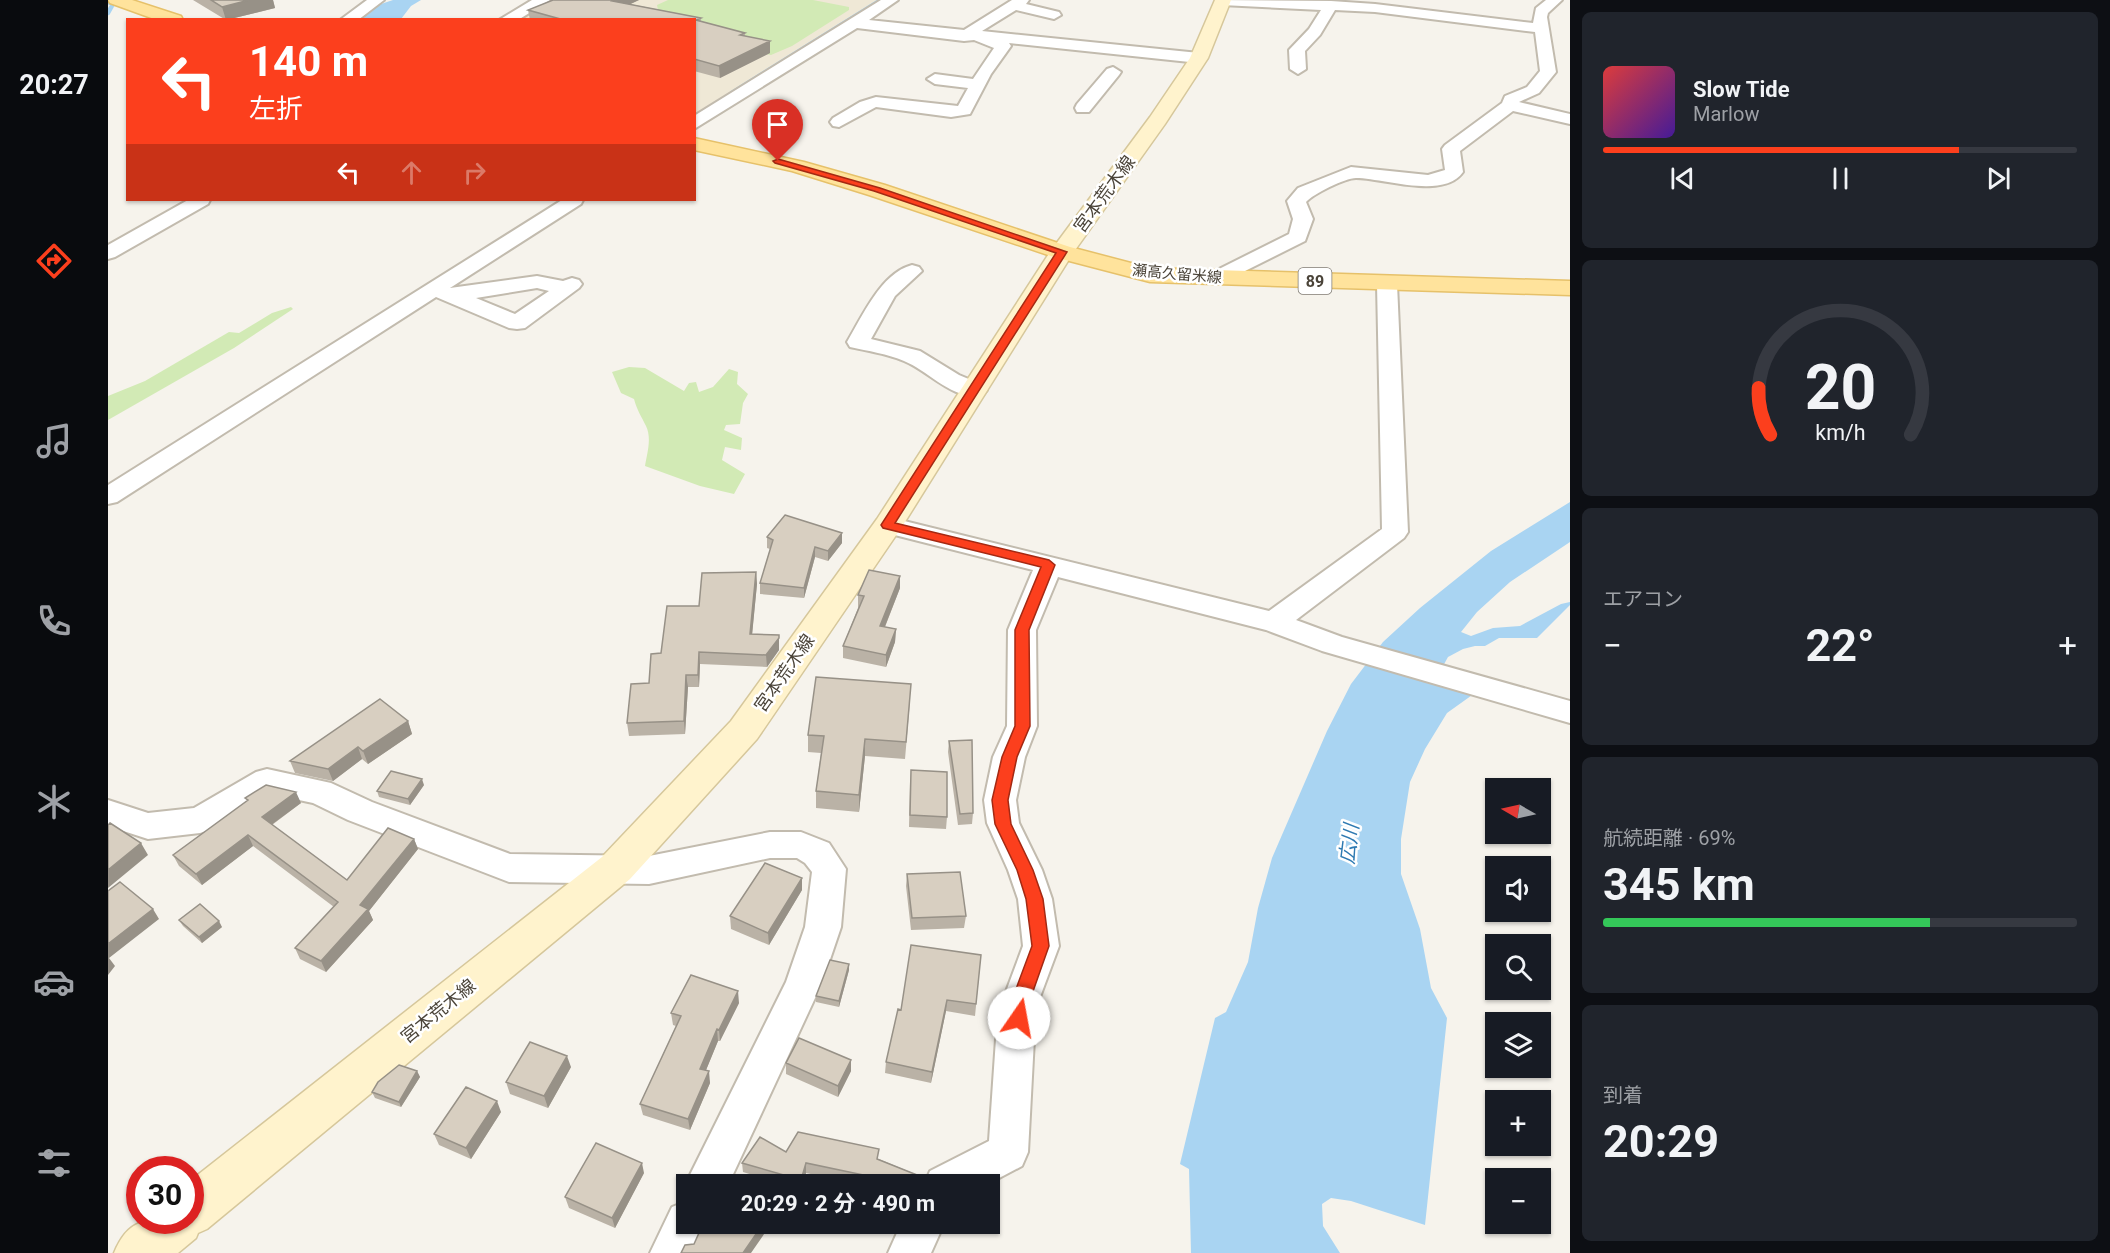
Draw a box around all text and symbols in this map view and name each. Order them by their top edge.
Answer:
text: 140 m [249,37,368,86]
icon: left [150,42,228,120]
text: 20:27 [19,69,89,101]
text: Slow Tide [1693,77,1790,102]
text: 左折 [249,93,303,125]
pin [752,99,803,161]
text: Marlow [1693,102,1759,126]
icon: arrive [761,108,794,141]
street label: 宮本荒木線 [1069,151,1139,237]
icon: left [332,156,365,189]
icon: ahead [395,156,428,189]
icon: right [458,156,491,189]
icon: previous [1666,162,1699,195]
icon: pause [1824,162,1857,195]
icon: next [1982,162,2015,195]
icon: directions [33,240,75,282]
street label: 瀬高久留米線 [1131,261,1223,287]
road number: 89 [1298,268,1332,294]
text: 20 [1804,351,1876,424]
icon: music [33,420,75,462]
text: km/h [1815,421,1865,446]
text: エアコン [1603,587,1683,611]
icon: phone [33,600,75,642]
text: 22° [1805,619,1875,672]
text: − [1603,626,1622,665]
text: + [2058,626,2077,665]
street label: 宮本荒木線 [750,630,818,716]
north arrow [1485,778,1551,844]
map controls [1485,778,1551,1234]
icon: climate [33,781,75,823]
water label: 広川 [1335,821,1364,865]
text: 航続距離 · 69% [1603,826,1735,850]
button: sound [1485,856,1551,922]
text: 345 km [1603,858,1755,911]
button: search [1485,934,1551,1000]
icon: car [33,961,75,1003]
street label: 宮本荒木線 [396,975,480,1047]
position arrow [987,986,1051,1050]
button: layers [1485,1012,1551,1078]
text: 到着 [1603,1083,1643,1107]
button: + [1485,1090,1551,1156]
text: 20:29 [1603,1115,1719,1168]
icon: filters [33,1142,75,1184]
speed limit sign: 30 [126,1156,204,1234]
button: − [1485,1168,1551,1234]
text: 20:29 · 2 分 · 490 m [741,1191,935,1216]

